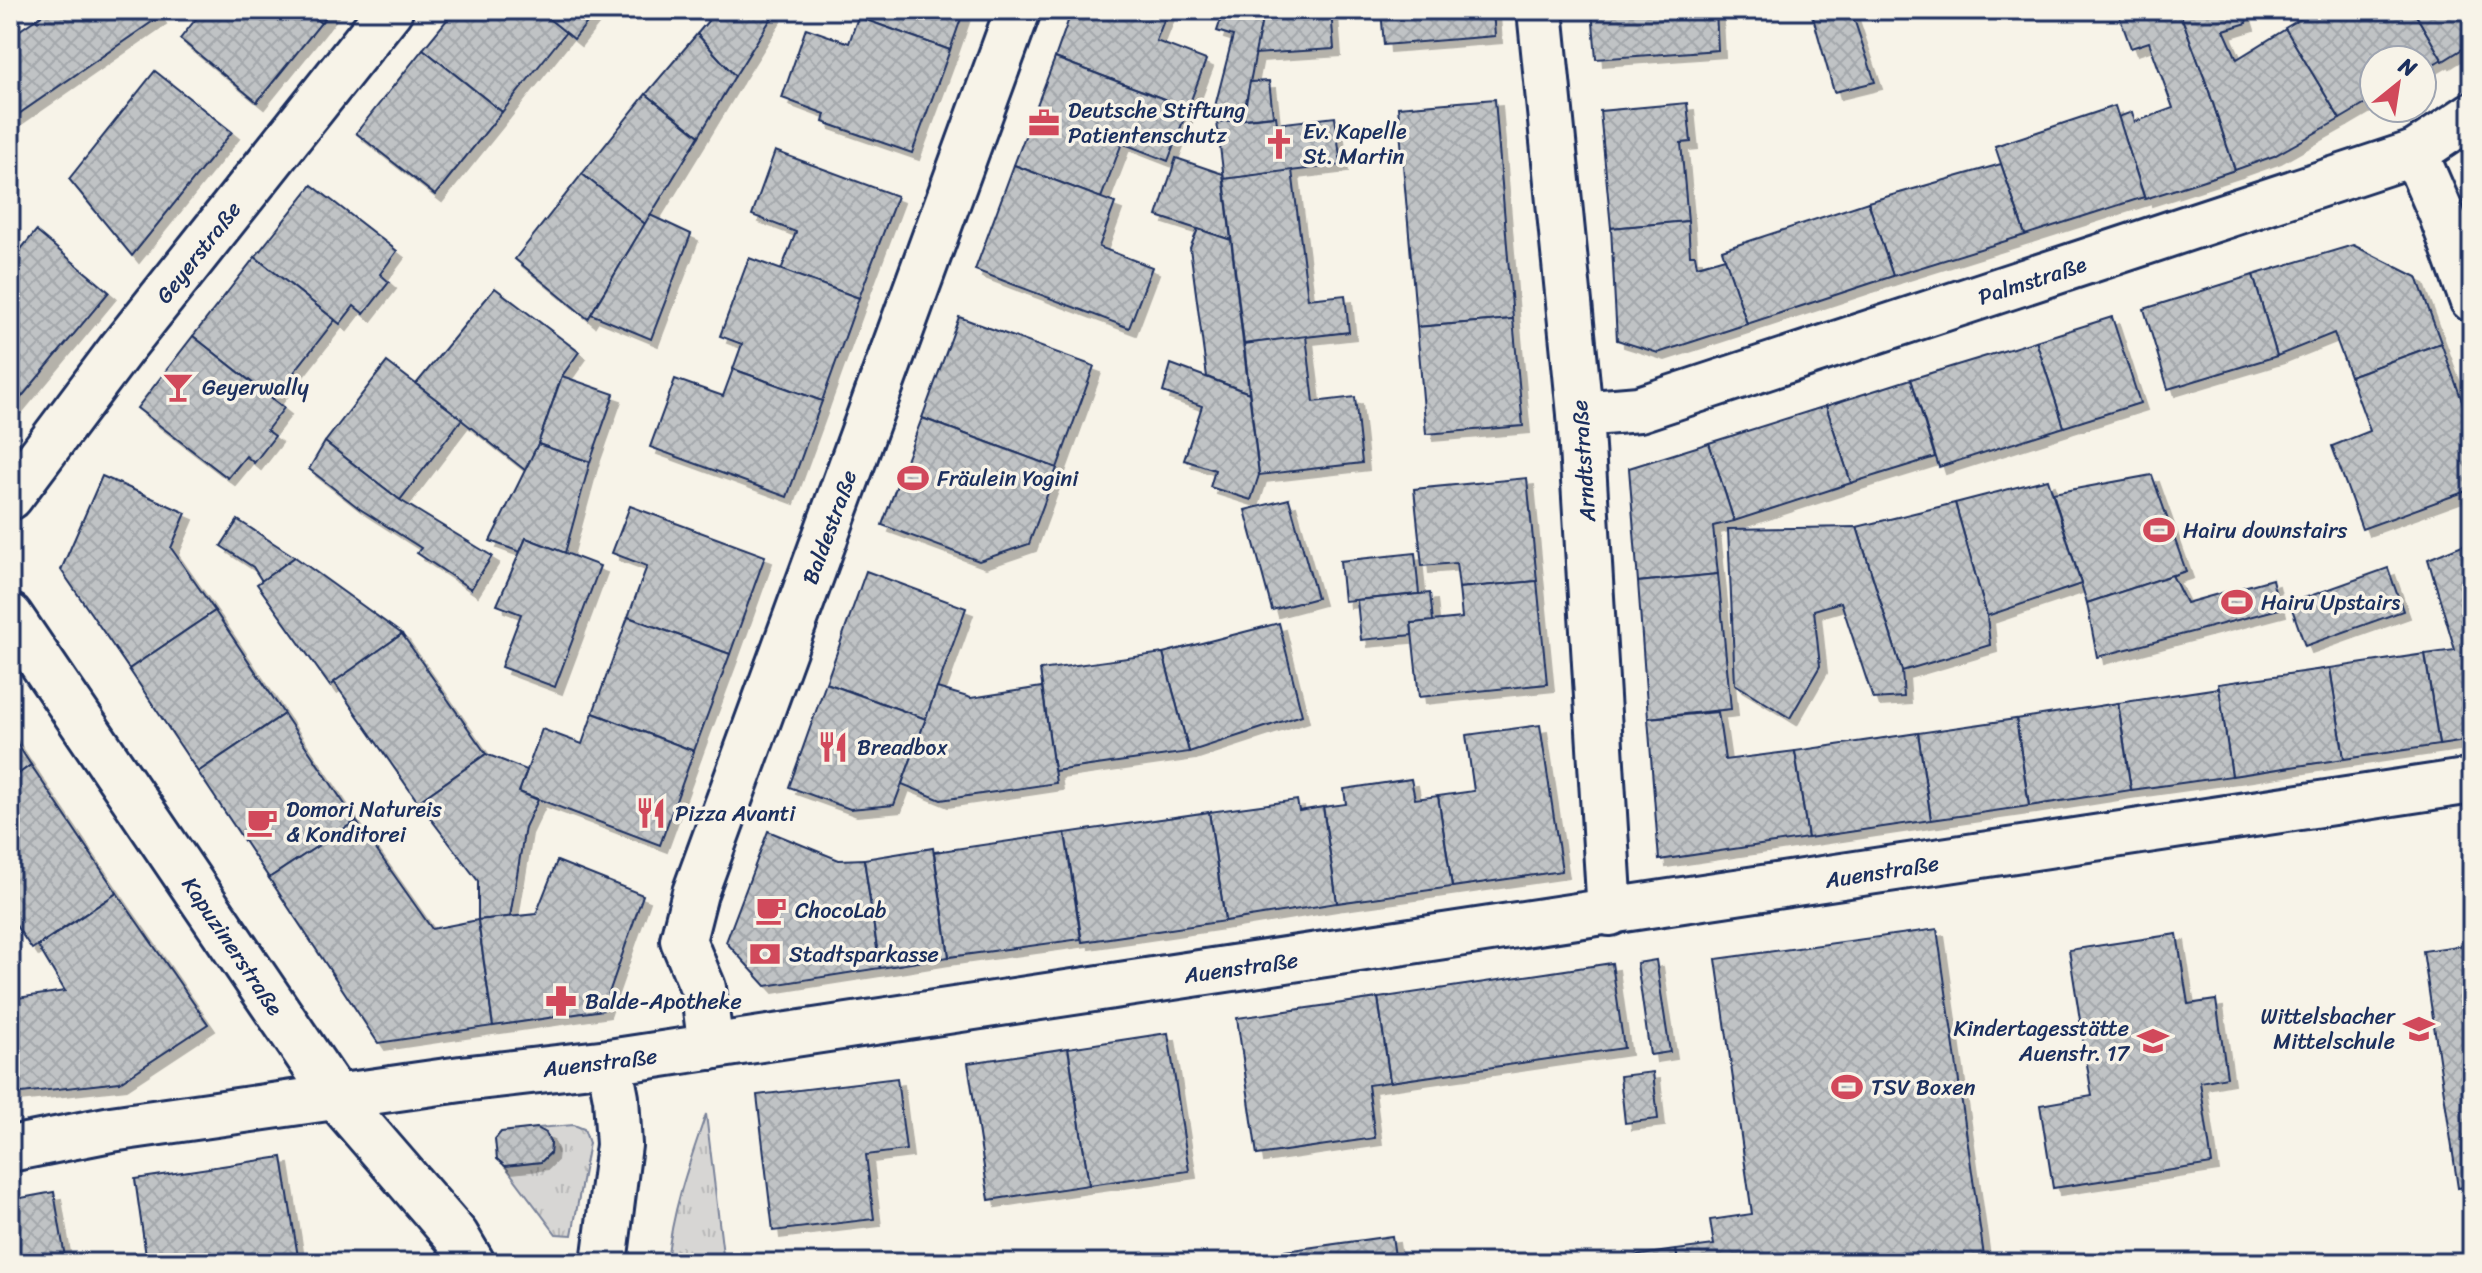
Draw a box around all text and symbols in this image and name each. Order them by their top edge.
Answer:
north arrow [2358,44,2438,124]
text: N [2391,46,2425,88]
place label: Deutsche Stiftung Patientenschutz [1068,91,1246,155]
office icon: Deutsche Stiftung Patientenschutz [1027,106,1061,140]
place label: Ev. Kapelle St. Martin [1303,112,1407,176]
church icon: Ev. Kapelle St. Martin [1262,127,1296,161]
street label: Geyerstraße [145,192,251,312]
street label: Palmstraße [1973,244,2092,316]
place label: Geyerwally [202,368,310,407]
bar icon: Geyerwally [161,370,195,404]
street label: Arndtstraße [1560,399,1607,524]
place label: Fräulein Yogini [937,459,1079,498]
sports icon: Fräulein Yogini [896,461,930,495]
street label: Baldestraße [791,464,868,590]
place label: Hairu downstairs [2183,511,2348,550]
sports icon: Hairu downstairs [2142,513,2176,547]
place label: Hairu Upstairs [2261,583,2400,622]
sports icon: Hairu Upstairs [2220,585,2254,619]
place label: Breadbox [857,728,948,767]
restaurant icon: Breadbox [816,730,850,764]
place label: Domori Natureis & Konditorei [286,790,443,854]
place label: Pizza Avanti [675,794,796,833]
restaurant icon: Pizza Avanti [634,796,668,830]
cafe icon: Domori Natureis & Konditorei [245,805,279,839]
street label: Auenstraße [1821,843,1942,900]
street label: Kapuzinerstraße [171,868,294,1024]
place label: ChocoLab [795,891,887,930]
cafe icon: ChocoLab [754,893,788,927]
place label: Stadtsparkasse [789,935,939,974]
bank icon: Stadtsparkasse [748,937,782,971]
street label: Auenstraße [1180,940,1301,995]
place label: Balde-Apotheke [585,982,742,1021]
pharmacy icon: Balde-Apotheke [544,984,578,1018]
place label: Wittelsbacher Mittelschule [2260,997,2396,1061]
place label: Kindertagesstätte Auenstr. 17 [1953,1009,2130,1073]
school or university icon: Wittelsbacher Mittelschule [2402,1012,2436,1046]
school or university icon: Kindertagesstätte Auenstr. 17 [2136,1024,2170,1058]
street label: Auenstraße [540,1036,659,1089]
place label: TSV Boxen [1871,1068,1975,1107]
sports icon: TSV Boxen [1830,1070,1864,1104]

